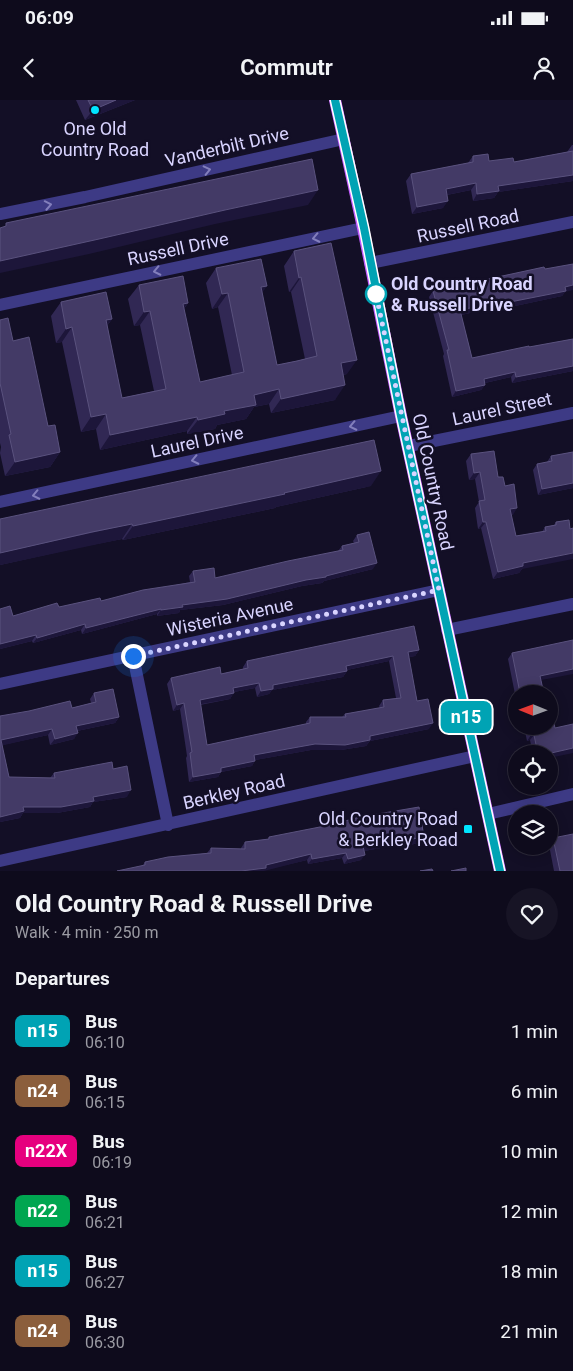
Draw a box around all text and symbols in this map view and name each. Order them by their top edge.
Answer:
text: 06:09 [25,6,74,29]
icon: back [15,54,43,82]
icon: person [530,54,558,82]
text: Commutr [240,55,333,80]
marker: One Old Country Road [89,104,101,116]
place label: One Old Country Road [41,118,149,160]
street label: Vanderbilt Drive [163,122,291,171]
one-way arrow [202,165,211,176]
one-way arrow [43,200,52,210]
street label: Russell Road [415,204,521,247]
street label: Russell Drive [125,228,230,269]
one-way arrow [311,232,320,243]
one-way arrow [152,265,161,276]
place label: Old Country Road & Russell Drive [391,273,533,315]
marker: Old Country Road & Russell Drive [365,283,387,305]
street label: Laurel Street [450,388,554,429]
street label: Old Country Road [409,411,458,552]
one-way arrow [349,420,358,431]
street label: Laurel Drive [149,421,245,462]
one-way arrow [190,455,199,465]
one-way arrow [31,489,40,500]
street label: Wisteria Avenue [165,593,295,640]
your location [121,644,146,669]
north arrow [508,685,558,735]
map controls [508,685,558,855]
line badge: n15 [437,701,495,733]
text: n15 [451,706,481,727]
button: locate [508,745,558,795]
street label: Berkley Road [181,770,287,813]
button: layers [508,805,558,855]
place label: Old Country Road & Berkley Road [318,808,458,850]
marker: Old Country Road & Berkley Road [462,823,474,835]
button: heart [506,888,558,940]
text: Old Country Road & Russell Drive [15,890,372,918]
text: Walk · 4 min · 250 m [15,923,159,942]
text: Departures [15,967,110,990]
text: Bus [85,1010,118,1033]
text: n15 [27,1020,58,1041]
text: 1 min [511,1020,558,1043]
text: 06:10 [85,1033,125,1052]
text: Bus [85,1070,118,1093]
text: n24 [27,1080,58,1101]
text: 6 min [511,1080,558,1103]
text: 06:15 [85,1093,125,1112]
text: Bus [92,1130,125,1153]
text: n22X [25,1140,67,1161]
text: 10 min [500,1140,558,1163]
text: 06:19 [92,1153,132,1172]
text: Bus [85,1190,118,1213]
text: n22 [27,1200,58,1221]
text: 12 min [500,1200,558,1223]
text: 06:21 [85,1213,125,1232]
text: Bus [85,1250,118,1273]
text: n15 [27,1260,58,1281]
text: 18 min [500,1260,558,1283]
text: 06:27 [85,1273,125,1292]
text: Bus [85,1310,118,1333]
text: n24 [27,1320,58,1341]
text: 21 min [500,1320,558,1343]
text: 06:30 [85,1333,125,1352]

